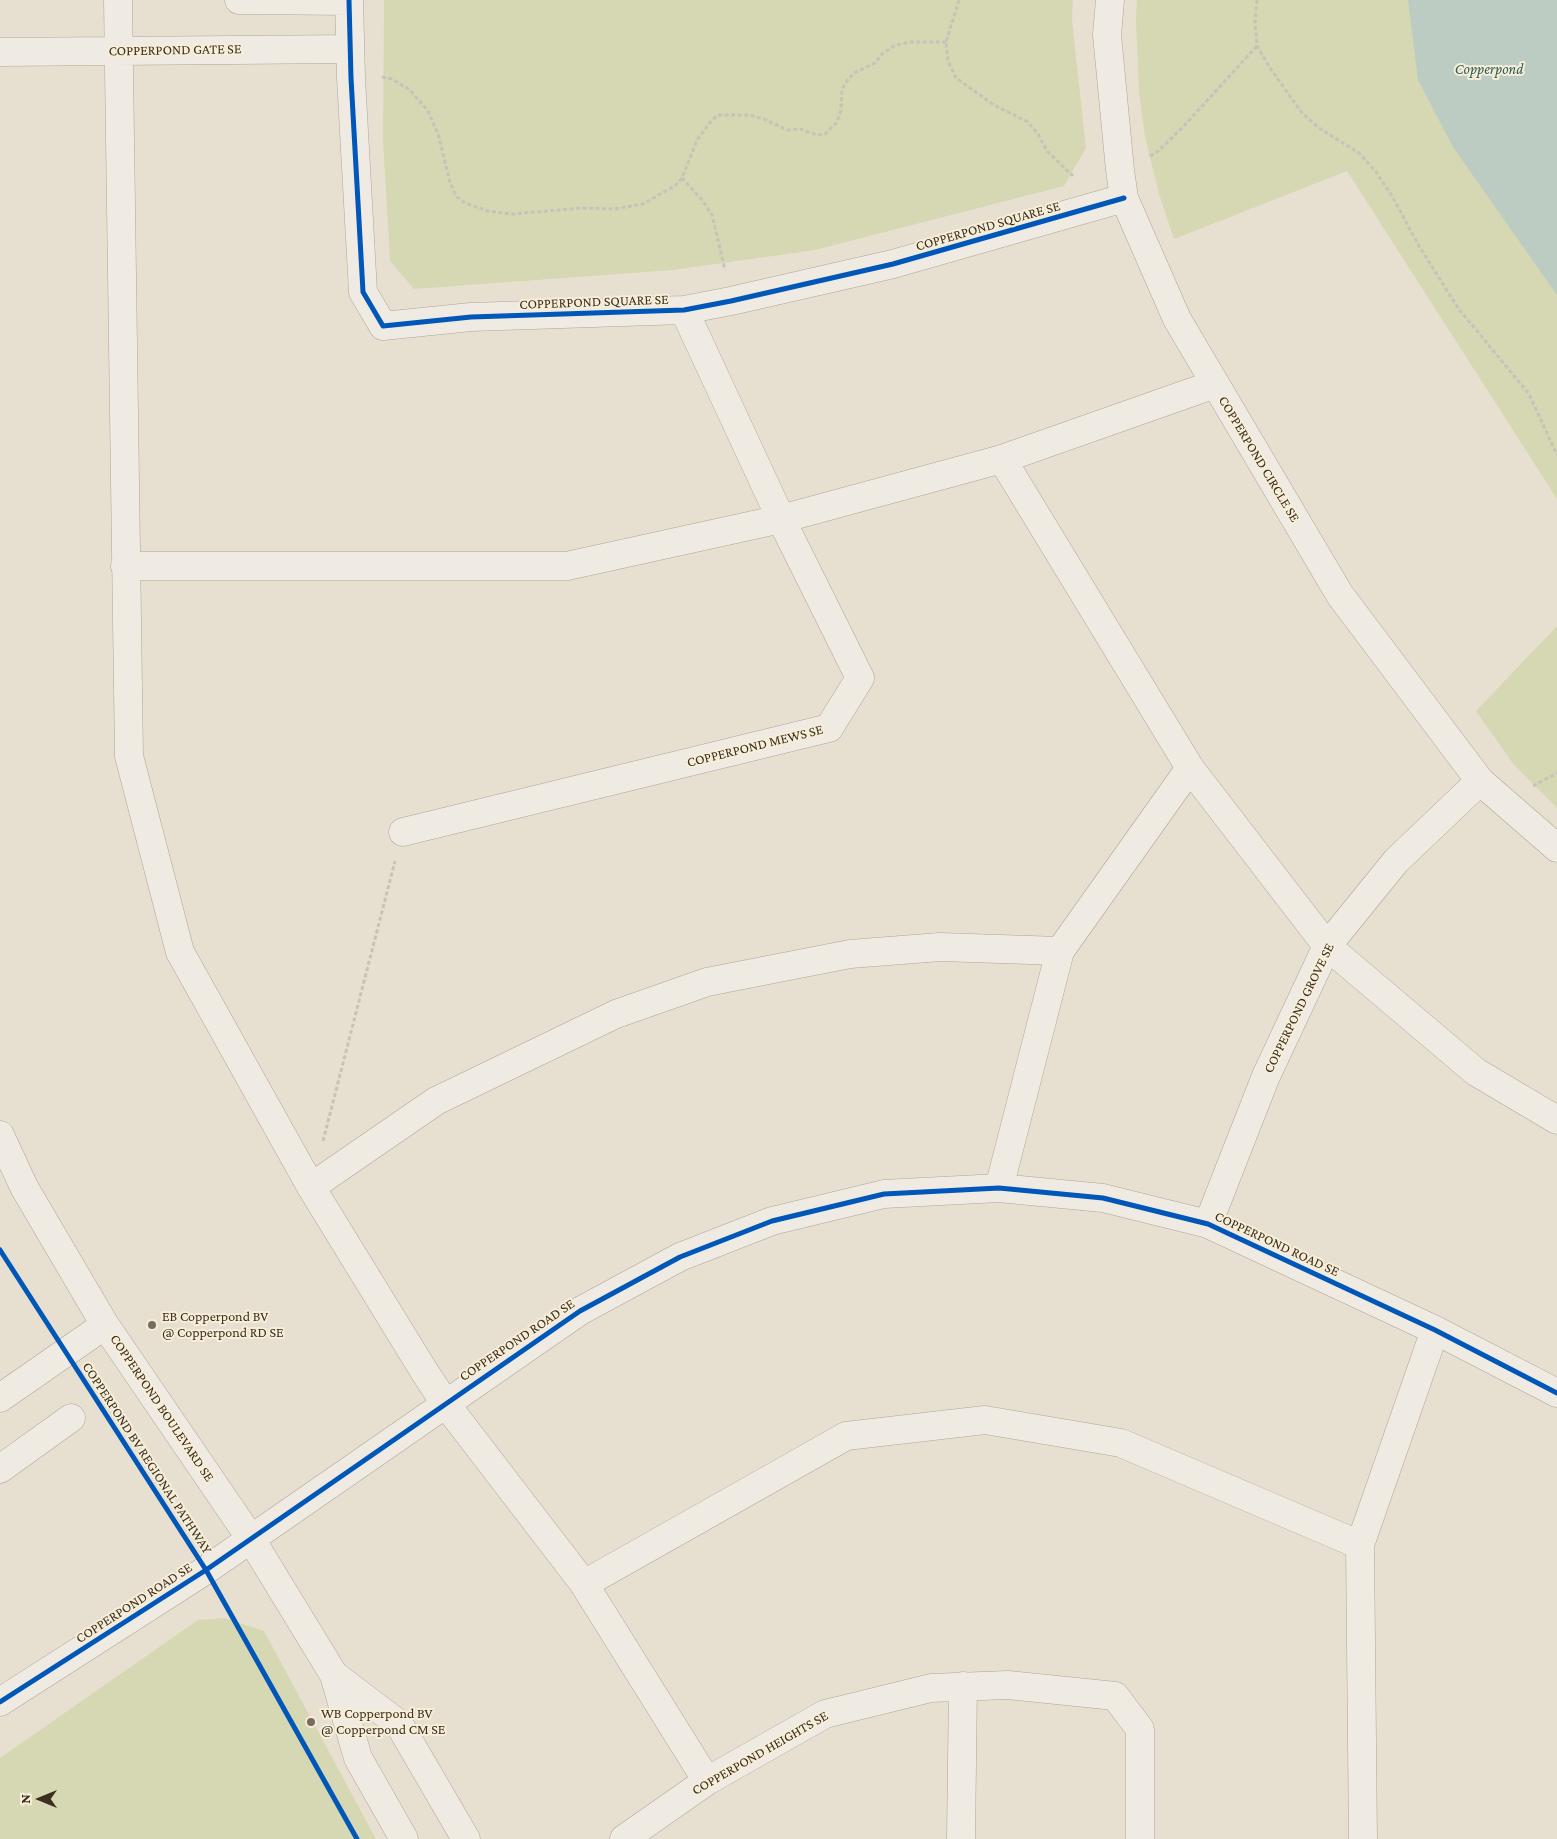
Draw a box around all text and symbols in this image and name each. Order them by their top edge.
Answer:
street label: COPPERPOND GATE SE [108,40,242,60]
water label: Copperpond [1455,60,1523,78]
street label: COPPERPOND SQUARE SE [914,197,1062,255]
street label: COPPERPOND SQUARE SE [519,291,669,313]
street label: COPPERPOND CIRCLE SE [1215,393,1303,525]
street label: COPPERPOND MEWS SE [685,721,825,771]
street label: COPPERPOND GROVE SE [1260,940,1338,1076]
street label: COPPERPOND ROAD SE [1212,1208,1342,1280]
street label: COPPERPOND ROAD SE [456,1295,578,1385]
place label: EB Copperpond BV @ Copperpond RD SE [162,1309,284,1341]
marker: EB Copperpond BV @ Copperpond RD SE [146,1319,158,1331]
street label: COPPERPOND BOULEVARD SE [106,1331,218,1485]
street label: COPPERPOND BV REGIONAL PATHWAY [79,1359,215,1557]
street label: COPPERPOND ROAD SE [73,1559,195,1647]
place label: WB Copperpond BV @ Copperpond CM SE [321,1706,445,1738]
street label: COPPERPOND HEIGHTS SE [689,1707,831,1799]
marker: WB Copperpond BV @ Copperpond CM SE [305,1716,317,1728]
north arrow [15,1774,65,1824]
text: N [17,1794,33,1804]

